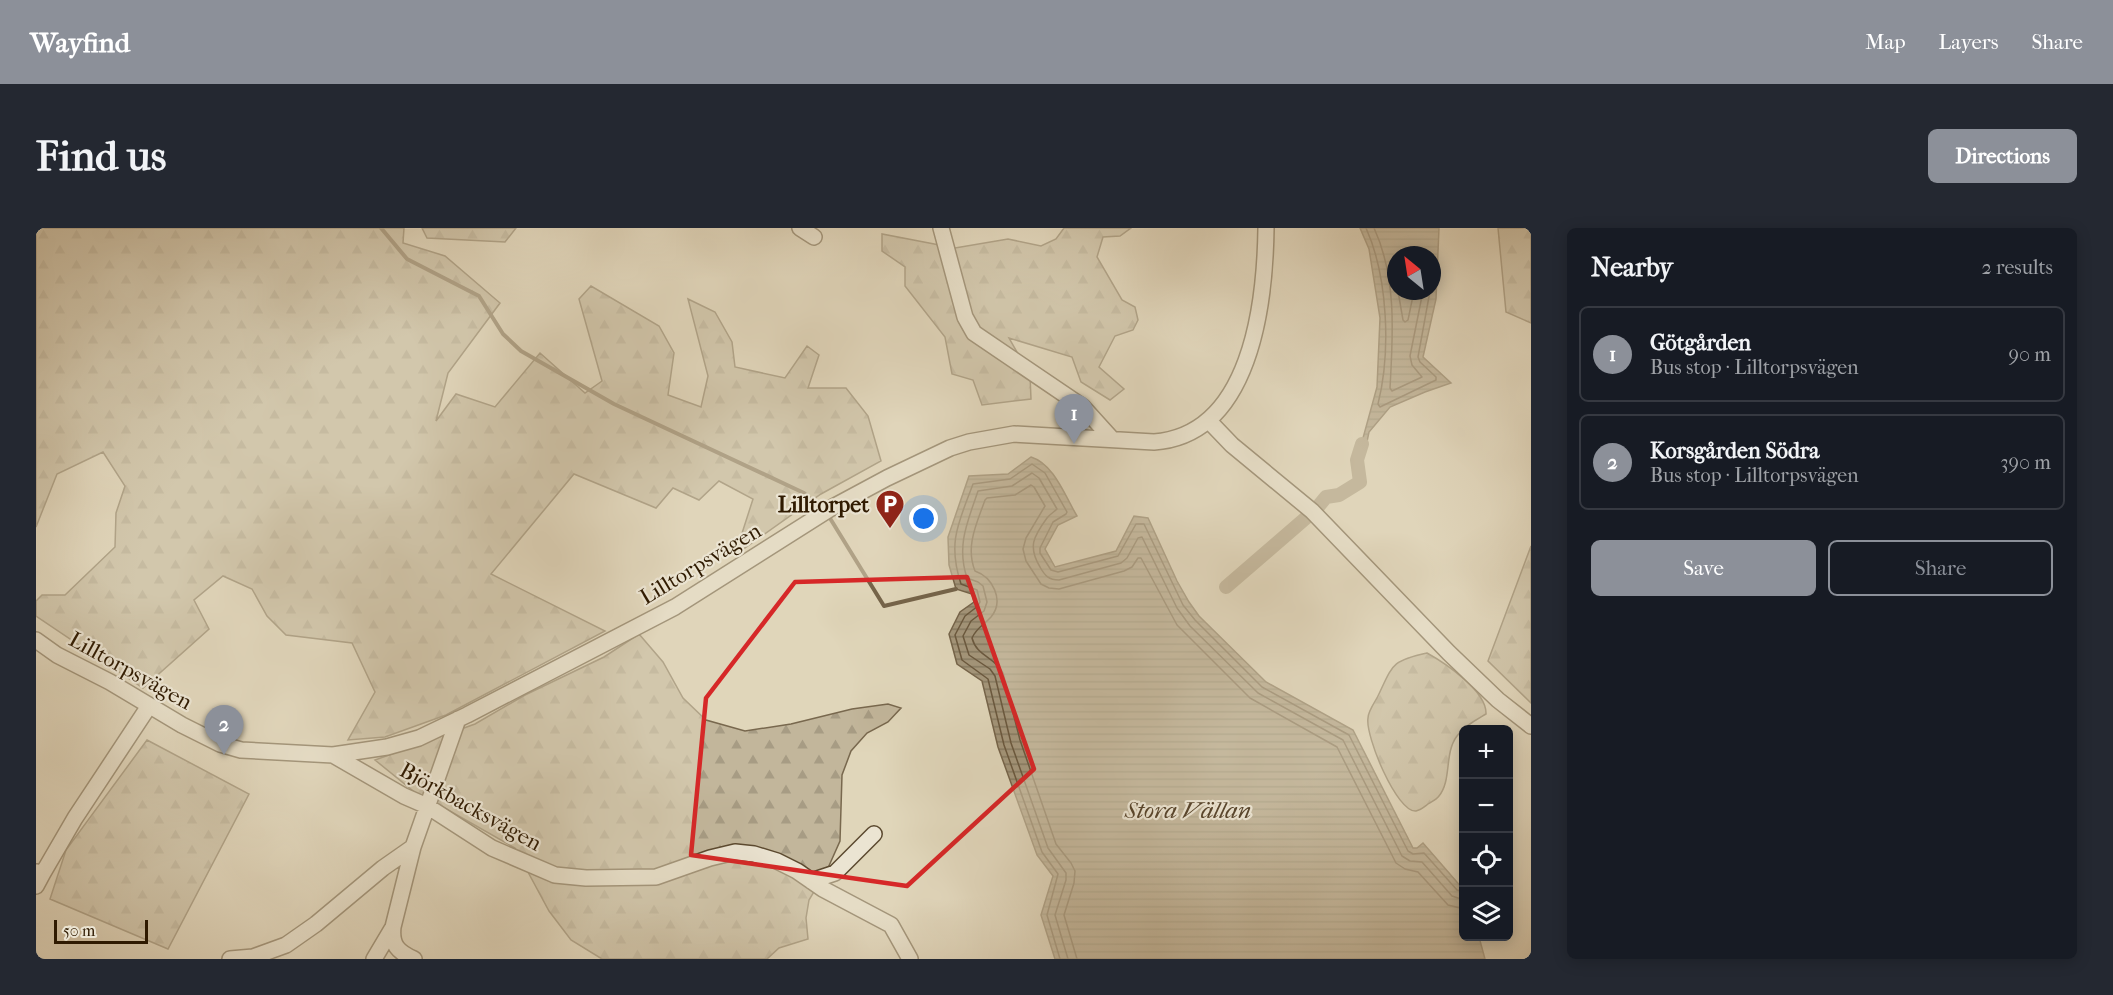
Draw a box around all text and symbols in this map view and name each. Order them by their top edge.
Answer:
text: Wayfind [30,26,130,59]
text: Map [1865,30,1906,54]
text: Layers [1939,30,1998,54]
text: Share [2031,30,2083,54]
button: Directions [1928,129,2077,183]
text: Find us [36,132,166,181]
north arrow [1387,246,1441,300]
text: Nearby [1591,252,1673,283]
text: 2 results [1982,256,2053,279]
text: Götgården [1650,330,1751,356]
text: 1 [1609,343,1616,366]
text: 90 m [2009,343,2051,366]
text: Bus stop · Lilltorpsvägen [1650,356,1859,379]
pin: 1 [1054,394,1094,444]
text: Korsgården Södra [1650,438,1819,464]
text: 2 [1607,451,1618,474]
text: 390 m [2000,451,2051,474]
text: Bus stop · Lilltorpsvägen [1650,464,1859,487]
parking icon: Lilltorpet [874,488,906,530]
place label: Lilltorpet [778,492,870,518]
your location [909,504,938,533]
street label: Lilltorpsvägen [635,517,766,610]
button: Save [1591,540,1816,596]
button: Share [1828,540,2053,596]
street label: Lilltorpsvägen [64,626,197,716]
pin: 2 [204,706,243,755]
map controls [1459,725,1513,941]
button: + [1459,725,1513,779]
street label: Björkbacksvägen [395,757,546,857]
button: − [1459,779,1513,833]
water label: Stora Vällan [1124,796,1251,824]
button: locate [1459,833,1513,887]
button: layers [1459,887,1513,941]
scale bar [54,917,148,944]
text: 50 m [63,921,95,940]

